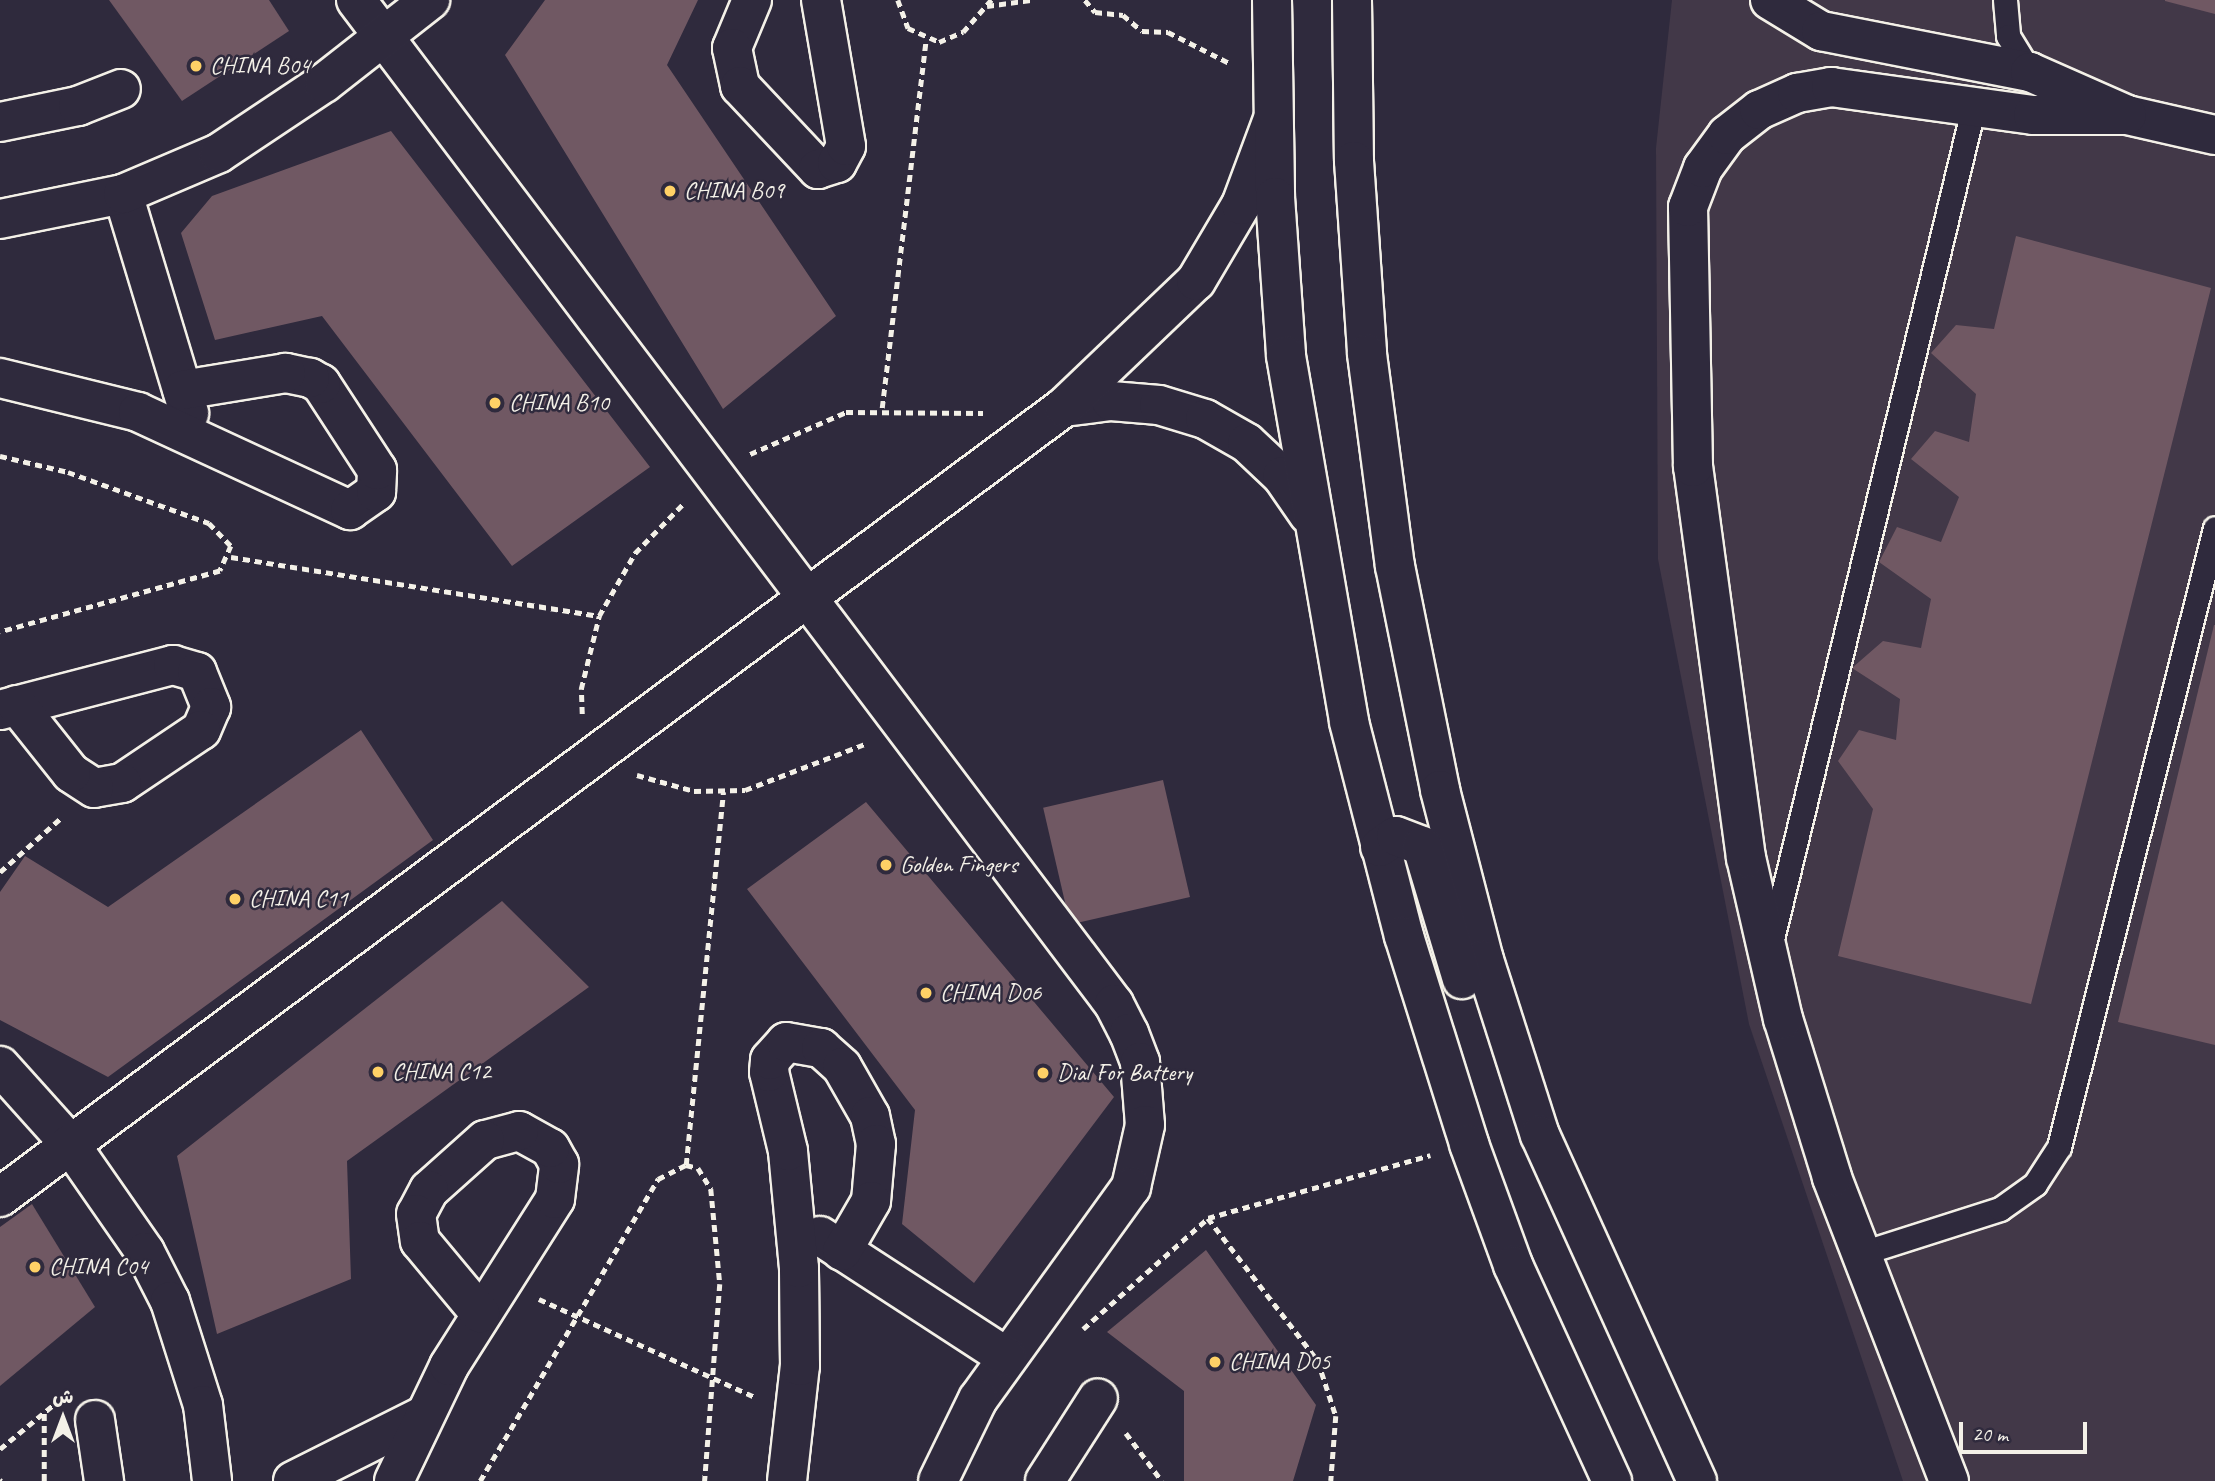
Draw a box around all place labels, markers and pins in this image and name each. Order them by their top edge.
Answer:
place label: CHINA B04 [210,52,310,80]
marker: CHINA B04 [188,58,204,74]
place label: CHINA B09 [684,177,784,205]
marker: CHINA B09 [662,183,678,199]
place label: CHINA B10 [509,389,609,417]
marker: CHINA B10 [487,395,503,411]
place label: Golden Fingers [900,851,1018,879]
marker: Golden Fingers [878,857,894,873]
place label: CHINA C11 [249,885,348,913]
marker: CHINA C11 [227,891,243,907]
place label: CHINA D06 [940,979,1041,1007]
marker: CHINA D06 [918,985,934,1001]
place label: CHINA C12 [392,1058,491,1086]
place label: Dial For Battery [1057,1059,1192,1087]
marker: CHINA C12 [370,1064,386,1080]
marker: Dial For Battery [1035,1065,1051,1081]
place label: CHINA C04 [49,1253,148,1281]
marker: CHINA C04 [27,1259,43,1275]
place label: CHINA D05 [1229,1348,1330,1376]
marker: CHINA D05 [1207,1354,1223,1370]

